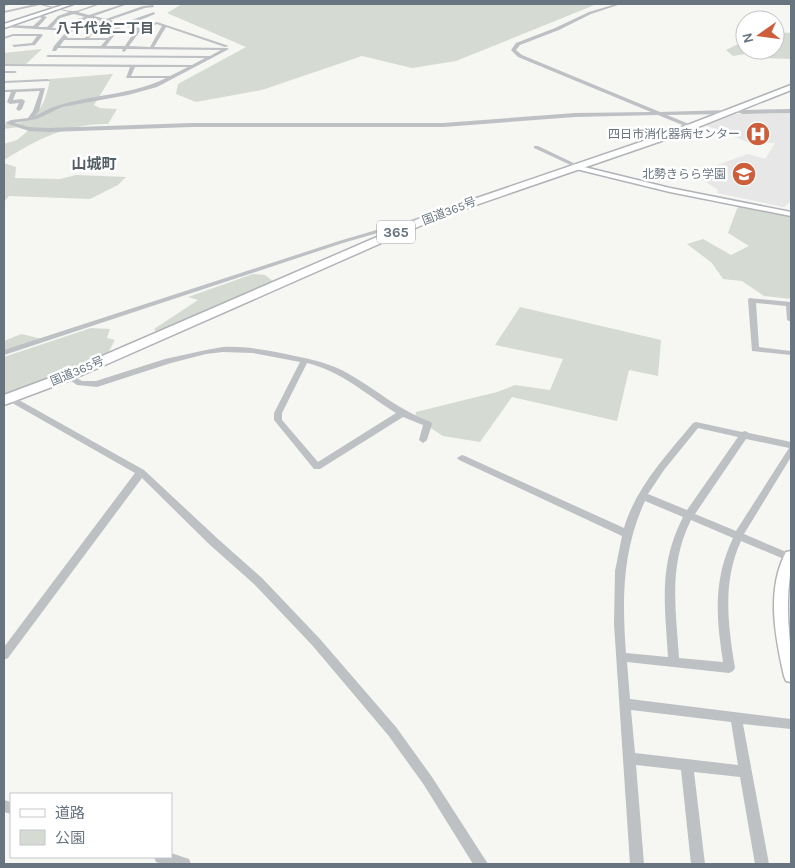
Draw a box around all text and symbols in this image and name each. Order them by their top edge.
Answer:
north arrow [735,10,785,60]
district label: 八千代台二丁目 [56,20,154,37]
text: N [738,31,757,45]
hospital icon: 四日市消化器病センター [745,121,771,147]
place label: 四日市消化器病センター [608,127,740,141]
district label: 山城町 [71,155,117,173]
school or university icon: 北勢きらら学園 [731,161,757,187]
place label: 北勢きらら学園 [642,167,726,181]
street label: 国道365号 [420,194,478,228]
road number: 365 [377,220,415,243]
street label: 国道365号 [48,353,106,389]
legend [10,793,172,858]
text: 道路 [55,804,85,822]
text: 公園 [55,829,85,847]

